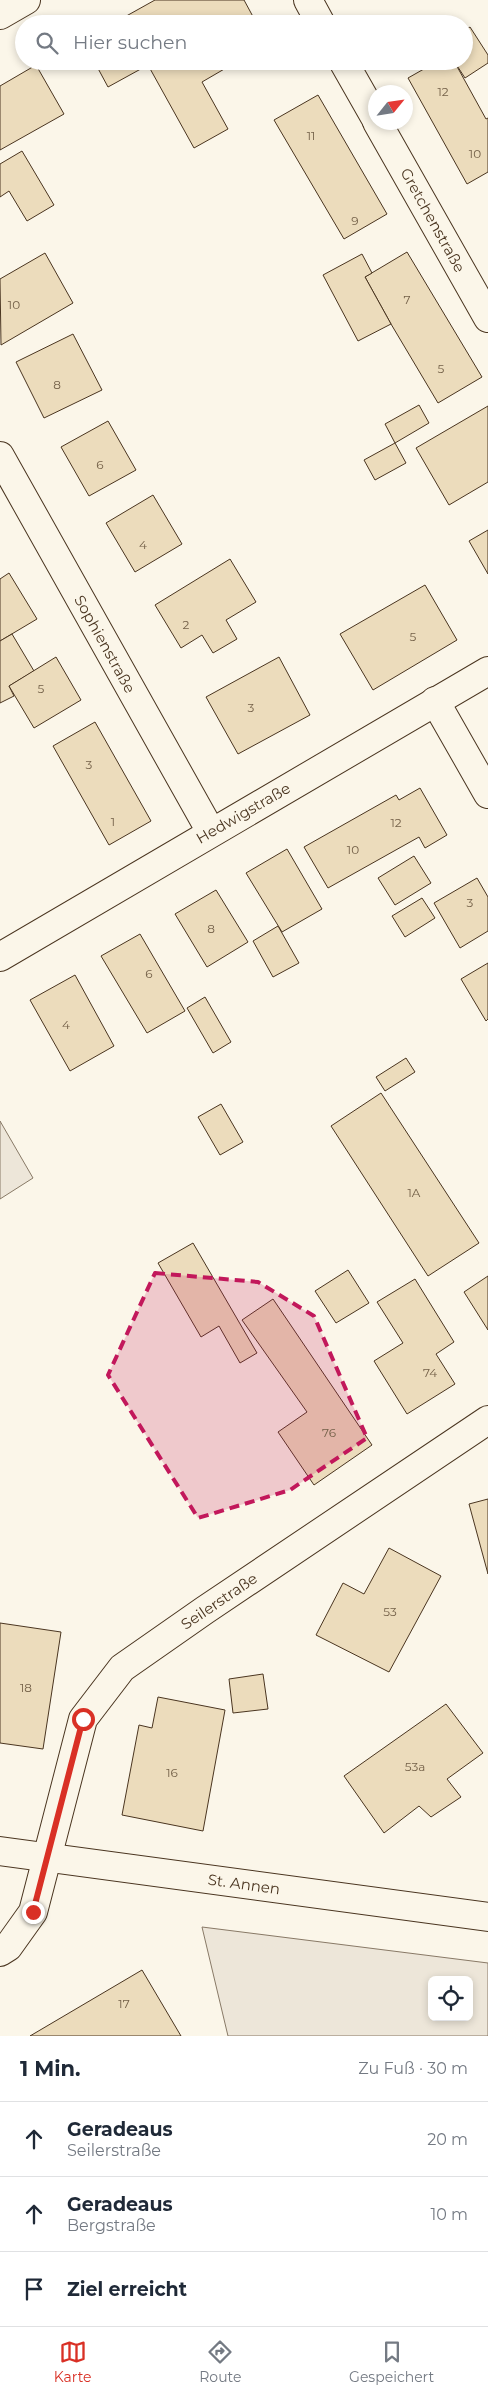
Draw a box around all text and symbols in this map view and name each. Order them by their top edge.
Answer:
search box [15,15,473,70]
icon: search [33,29,61,57]
text: Hier suchen [73,31,187,54]
house number: 12 [437,84,449,99]
north arrow [368,85,413,130]
house number: 11 [307,128,315,143]
house number: 10 [469,146,481,161]
street label: Gretchenstraße [396,164,470,276]
house number: 9 [351,213,359,228]
house number: 7 [403,292,411,307]
house number: 10 [8,297,20,312]
house number: 5 [438,361,445,376]
house number: 8 [53,377,61,392]
house number: 6 [96,457,104,472]
house number: 4 [139,537,147,552]
street label: Sophienstraße [70,592,140,696]
house number: 2 [183,617,190,632]
house number: 5 [410,629,417,644]
house number: 5 [38,681,45,696]
house number: 3 [248,700,255,715]
house number: 3 [86,757,93,772]
street label: Hedwigstraße [192,778,294,848]
house number: 1 [111,814,115,829]
house number: 12 [390,815,402,830]
house number: 10 [347,842,359,857]
house number: 3 [467,895,474,910]
house number: 8 [207,921,215,936]
house number: 6 [145,966,153,981]
house number: 4 [62,1017,70,1032]
house number: 1A [408,1185,421,1200]
house number: 74 [423,1365,437,1380]
house number: 76 [322,1425,336,1440]
street label: Seilerstraße [177,1568,261,1634]
house number: 53 [383,1604,397,1619]
house number: 18 [20,1680,32,1695]
route start [72,1708,95,1731]
house number: 53a [405,1759,425,1774]
house number: 16 [166,1765,178,1780]
street label: St. Annen [207,1870,281,1898]
route end [22,1901,45,1924]
map controls [428,1976,473,2021]
button: locate [428,1976,473,2021]
house number: 17 [118,1996,130,2011]
text: 1 Min. [20,2056,81,2081]
text: Zu Fuß · 30 m [358,2059,468,2078]
text: Geradeaus [67,2118,173,2141]
icon: ahead [20,2125,48,2153]
text: 20 m [427,2130,468,2149]
text: Seilerstraße [67,2141,161,2160]
text: Geradeaus [67,2193,173,2216]
icon: ahead [20,2200,48,2228]
text: 10 m [430,2205,468,2224]
text: Bergstraße [67,2216,156,2235]
icon: arrive [20,2275,48,2303]
text: Ziel erreicht [67,2278,187,2301]
tab: Karte [54,2338,92,2386]
tab: Route [199,2338,241,2386]
tab: Gespeichert [349,2338,434,2386]

